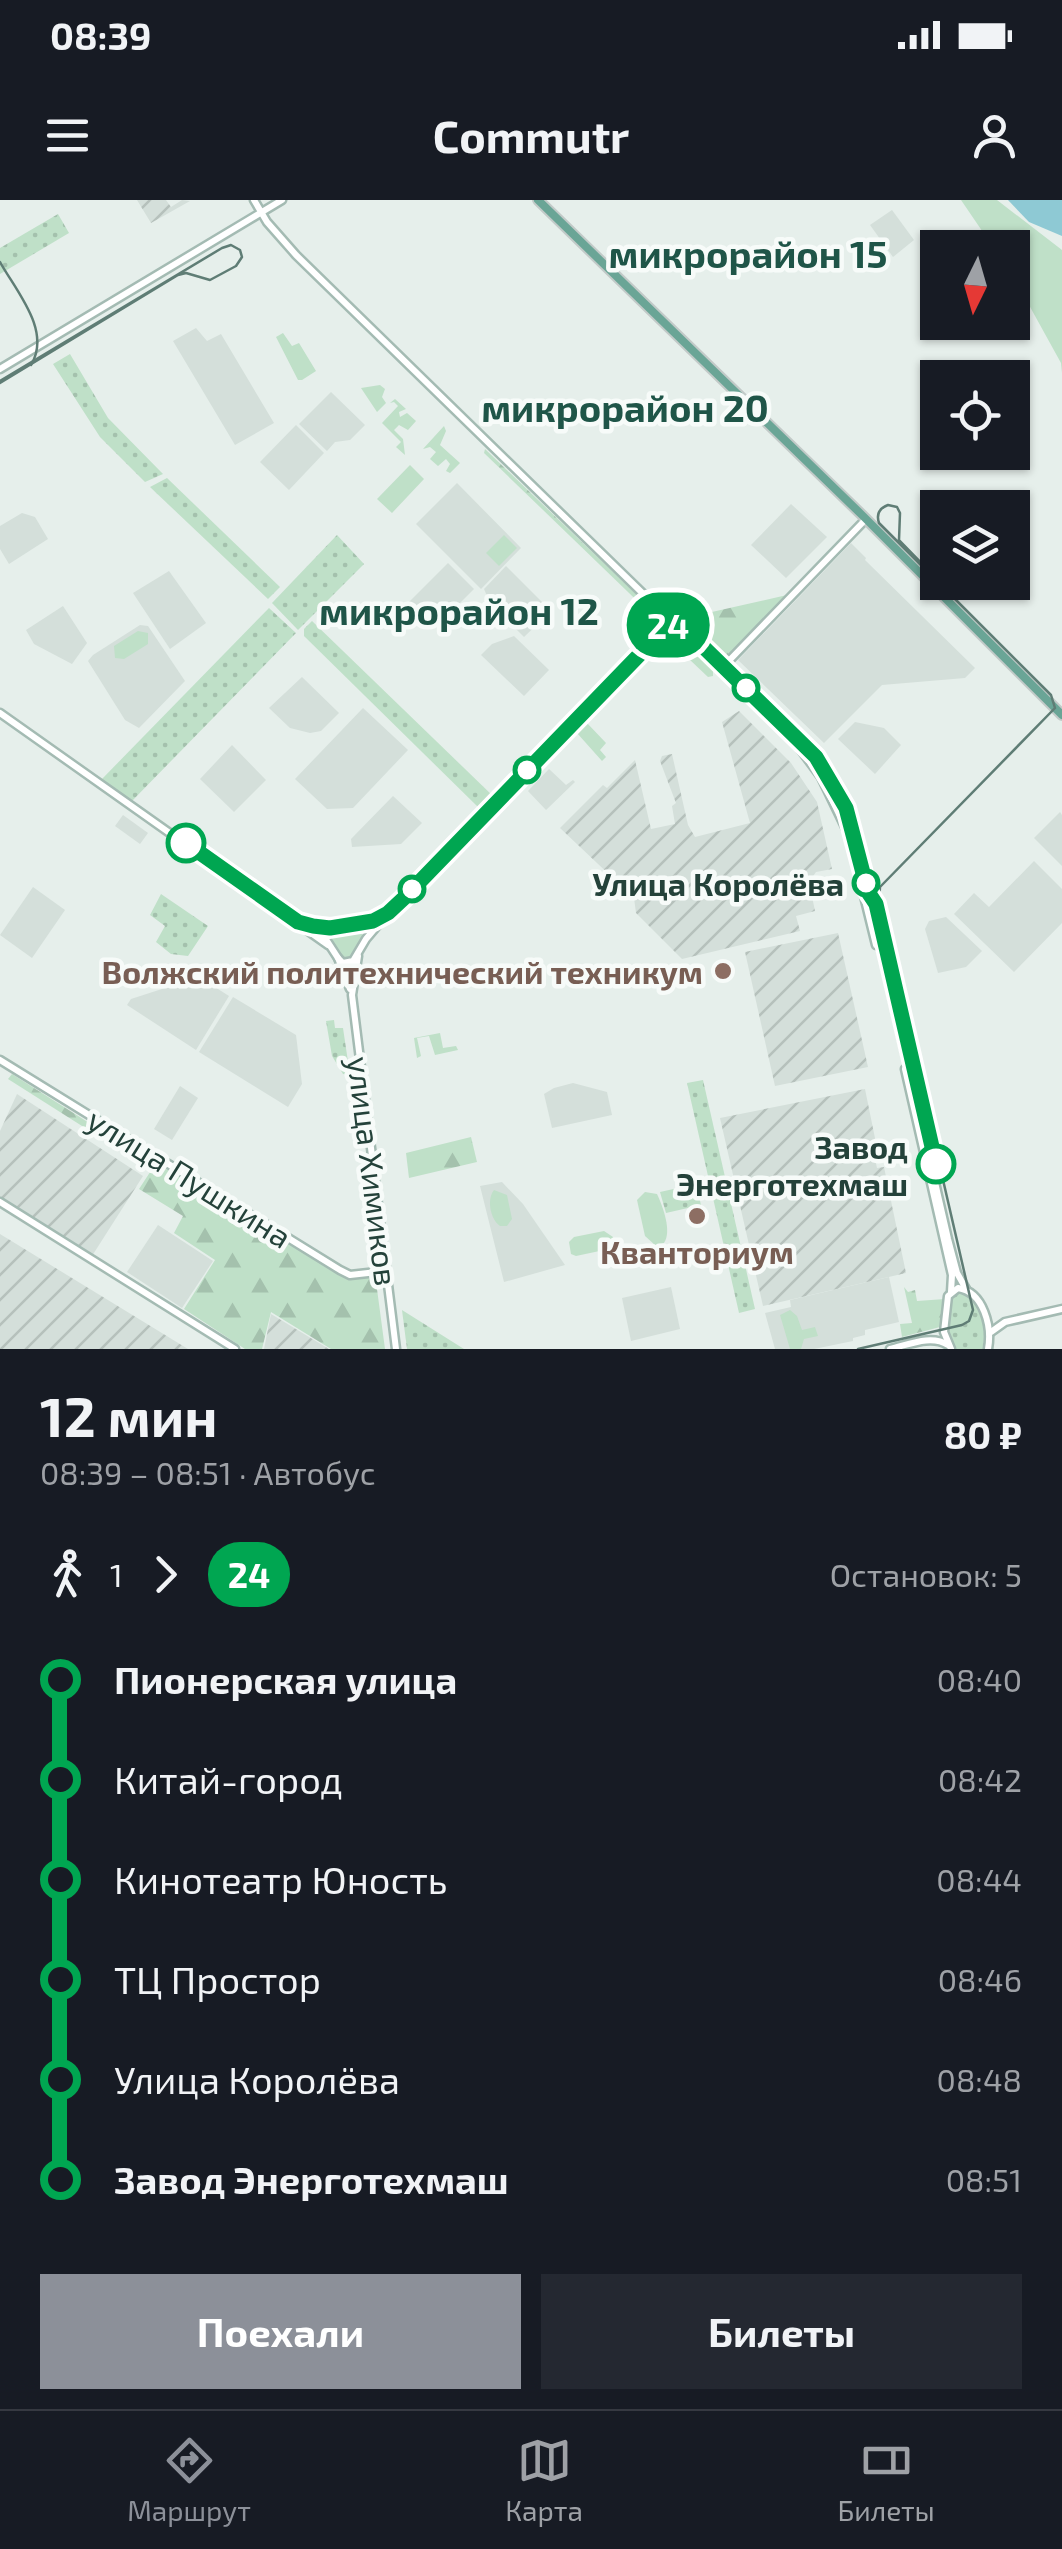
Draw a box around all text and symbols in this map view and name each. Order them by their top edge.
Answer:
text: 08:39 [50,12,151,58]
icon: menu [40,108,95,163]
text: Commutr [433,108,629,162]
icon: person [967,108,1022,163]
district label: микрорайон 15 [609,230,887,276]
north arrow [920,230,1030,340]
map controls [920,230,1030,600]
button: locate [920,360,1030,470]
district label: микрорайон 20 [481,384,769,430]
button: layers [920,490,1030,600]
district label: микрорайон 12 [319,587,599,633]
line badge: 24 [623,592,713,658]
text: 24 [647,604,689,646]
unlabelled marker [733,675,759,701]
unlabelled marker [514,757,540,783]
unlabelled marker [167,824,205,862]
place label: Улица Королёва [593,864,844,902]
marker: Улица Королёва [853,870,879,896]
unlabelled marker [399,876,425,902]
place label: Волжский политехнический техникум [102,952,703,991]
marker: Волжский политехнический техникум [712,960,734,982]
street label: улица Химиков [340,1054,407,1288]
street label: улица Пушкина [81,1099,299,1256]
place label: Завод Энерготехмаш [676,1127,908,1202]
marker: Завод Энерготехмаш [917,1145,955,1183]
marker: Кванториум [686,1205,708,1227]
place label: Кванториум [600,1232,794,1271]
text: 12 мин [40,1382,218,1448]
text: 80 ₽ [944,1411,1022,1457]
text: 08:39 – 08:51 · Автобус [40,1453,376,1491]
icon: walk [40,1547,95,1602]
icon: forward [138,1547,193,1602]
text: 24 [228,1553,270,1595]
text: 1 [110,1555,123,1593]
text: Остановок: 5 [830,1555,1022,1593]
text: Пионерская улица [114,1656,457,1702]
text: 08:40 [937,1660,1022,1698]
text: Китай-город [114,1756,343,1802]
text: 08:42 [938,1760,1022,1798]
text: Кинотеатр Юность [114,1856,447,1902]
text: 08:44 [936,1860,1022,1898]
text: ТЦ Простор [114,1956,321,2002]
text: 08:46 [938,1960,1022,1998]
text: Улица Королёва [114,2056,400,2102]
text: 08:48 [937,2060,1022,2098]
text: Завод Энерготехмаш [114,2156,509,2202]
text: 08:51 [946,2160,1022,2198]
button: Поехали [40,2274,521,2389]
button: Билеты [541,2274,1022,2389]
tab: Маршрут [127,2433,251,2527]
tab: Карта [505,2433,583,2527]
tab: Билеты [837,2433,935,2527]

